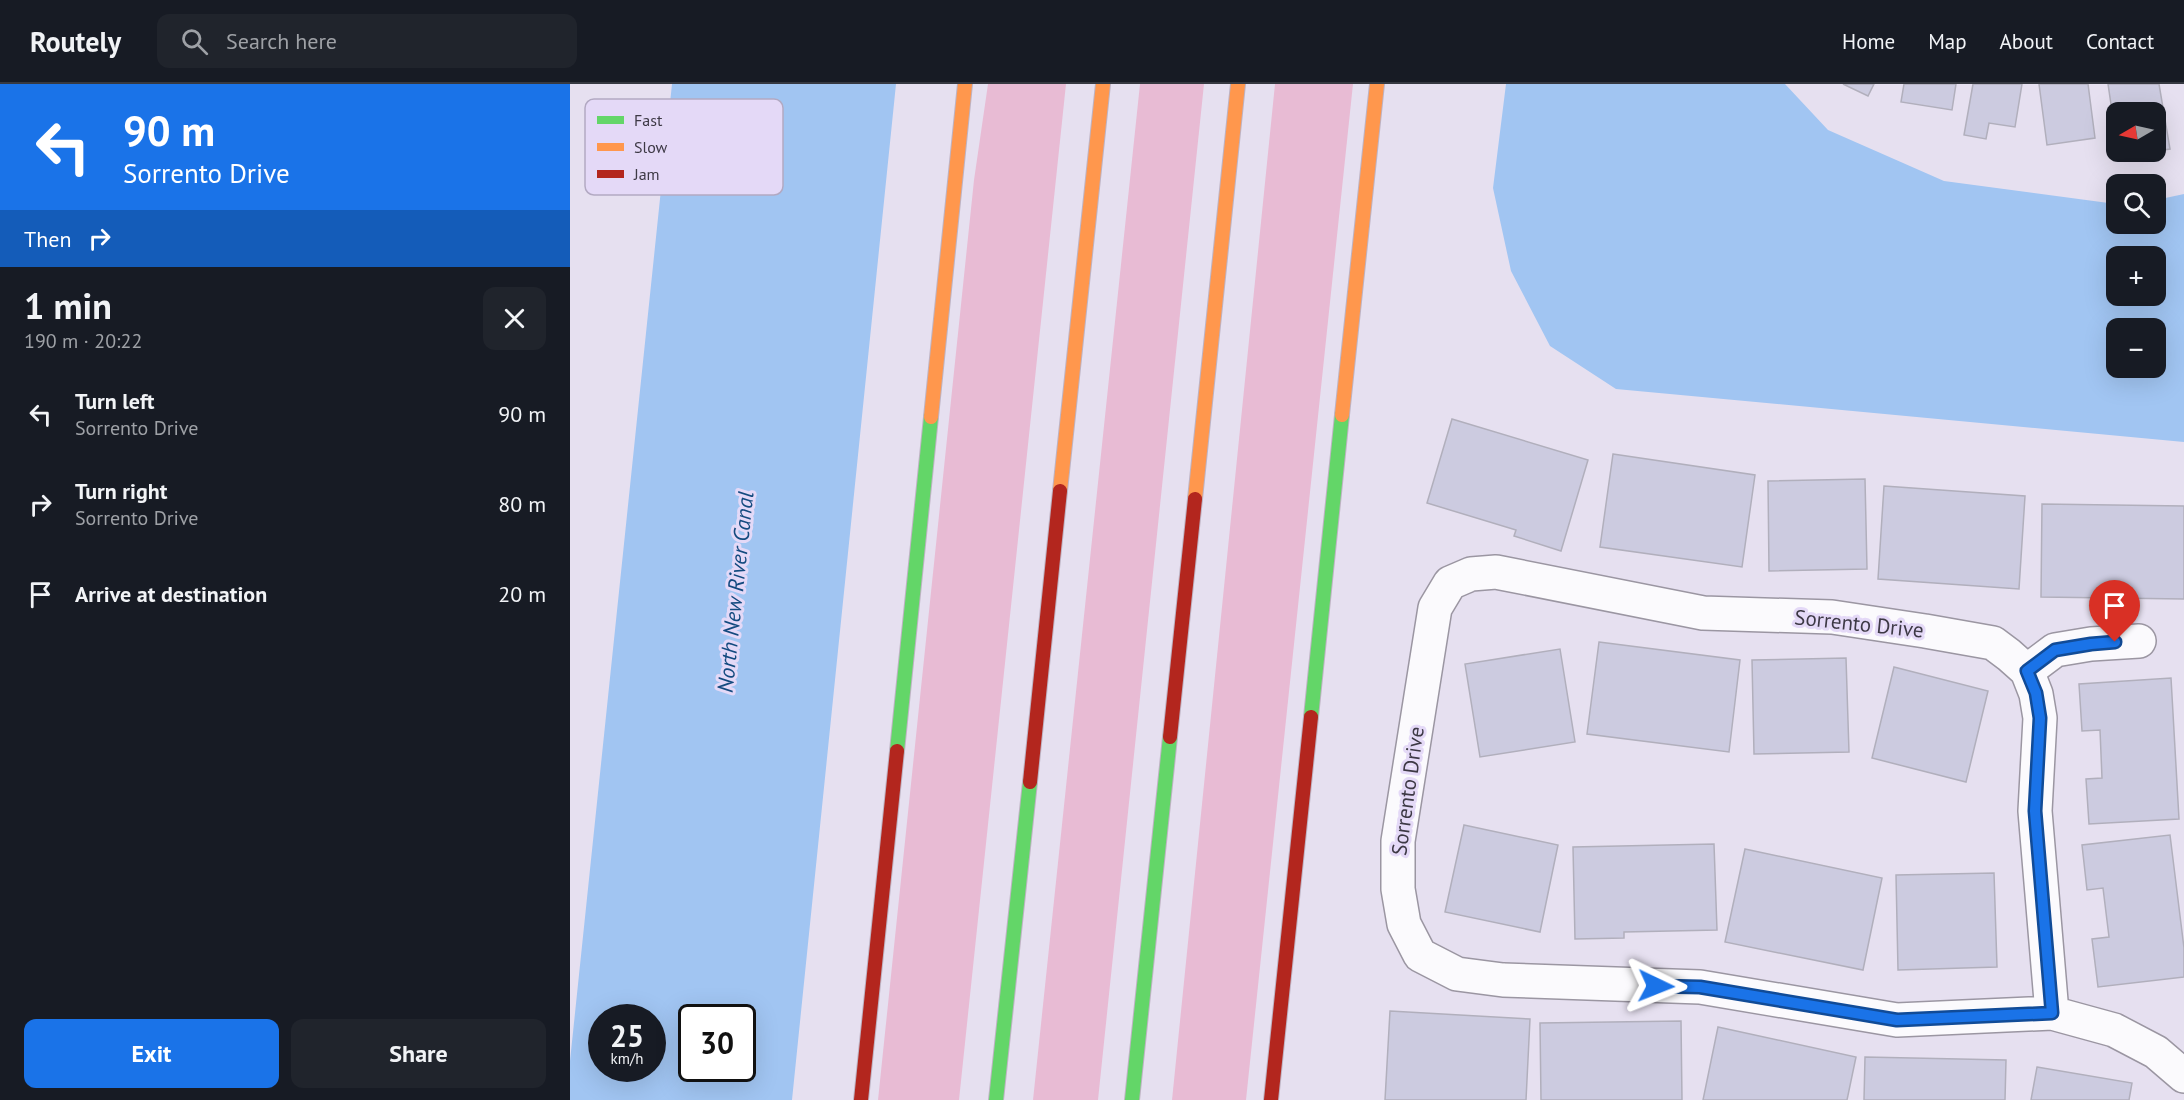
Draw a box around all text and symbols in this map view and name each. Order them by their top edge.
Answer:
search box [157,14,577,68]
text: Routely [30,23,121,60]
icon: search [178,25,211,58]
text: Search here [226,27,337,55]
text: Home [1842,28,1895,55]
text: Map [1928,28,1967,55]
text: About [2000,28,2053,55]
text: Contact [2086,28,2154,55]
legend [585,99,783,195]
north arrow [2106,102,2166,162]
map controls [2106,102,2166,378]
text: 90 m [123,103,215,158]
icon: left [24,108,102,186]
text: Fast [634,110,663,130]
text: Slow [634,137,668,157]
text: Sorrento Drive [123,156,290,190]
text: Jam [633,164,660,184]
button: search [2106,174,2166,234]
icon: right [83,222,116,255]
text: Then [24,225,71,253]
button: + [2106,246,2166,306]
text: 1 min [24,282,112,329]
button: close [483,287,546,350]
button: − [2106,318,2166,378]
text: 190 m · 20:22 [24,328,142,354]
text: Turn left [75,387,155,415]
icon: left [24,398,57,431]
text: 90 m [498,400,546,428]
text: Sorrento Drive [75,415,198,441]
text: Turn right [75,477,167,505]
icon: right [24,488,57,521]
text: 80 m [498,490,546,518]
water label: North New River Canal [711,490,759,694]
text: Sorrento Drive [75,505,198,531]
icon: arrive [24,578,57,611]
text: Arrive at destination [75,580,267,608]
text: 20 m [498,580,546,608]
pin [2089,580,2140,642]
icon: arrive [2098,589,2131,622]
street label: Sorrento Drive [1793,603,1925,644]
street label: Sorrento Drive [1385,725,1430,857]
position arrow [1624,954,1688,1018]
speed limit sign: 30 [678,1004,756,1082]
text: 25 [610,1016,644,1055]
button: Exit [24,1019,279,1088]
button: Share [291,1019,546,1088]
text: km/h [611,1049,643,1068]

